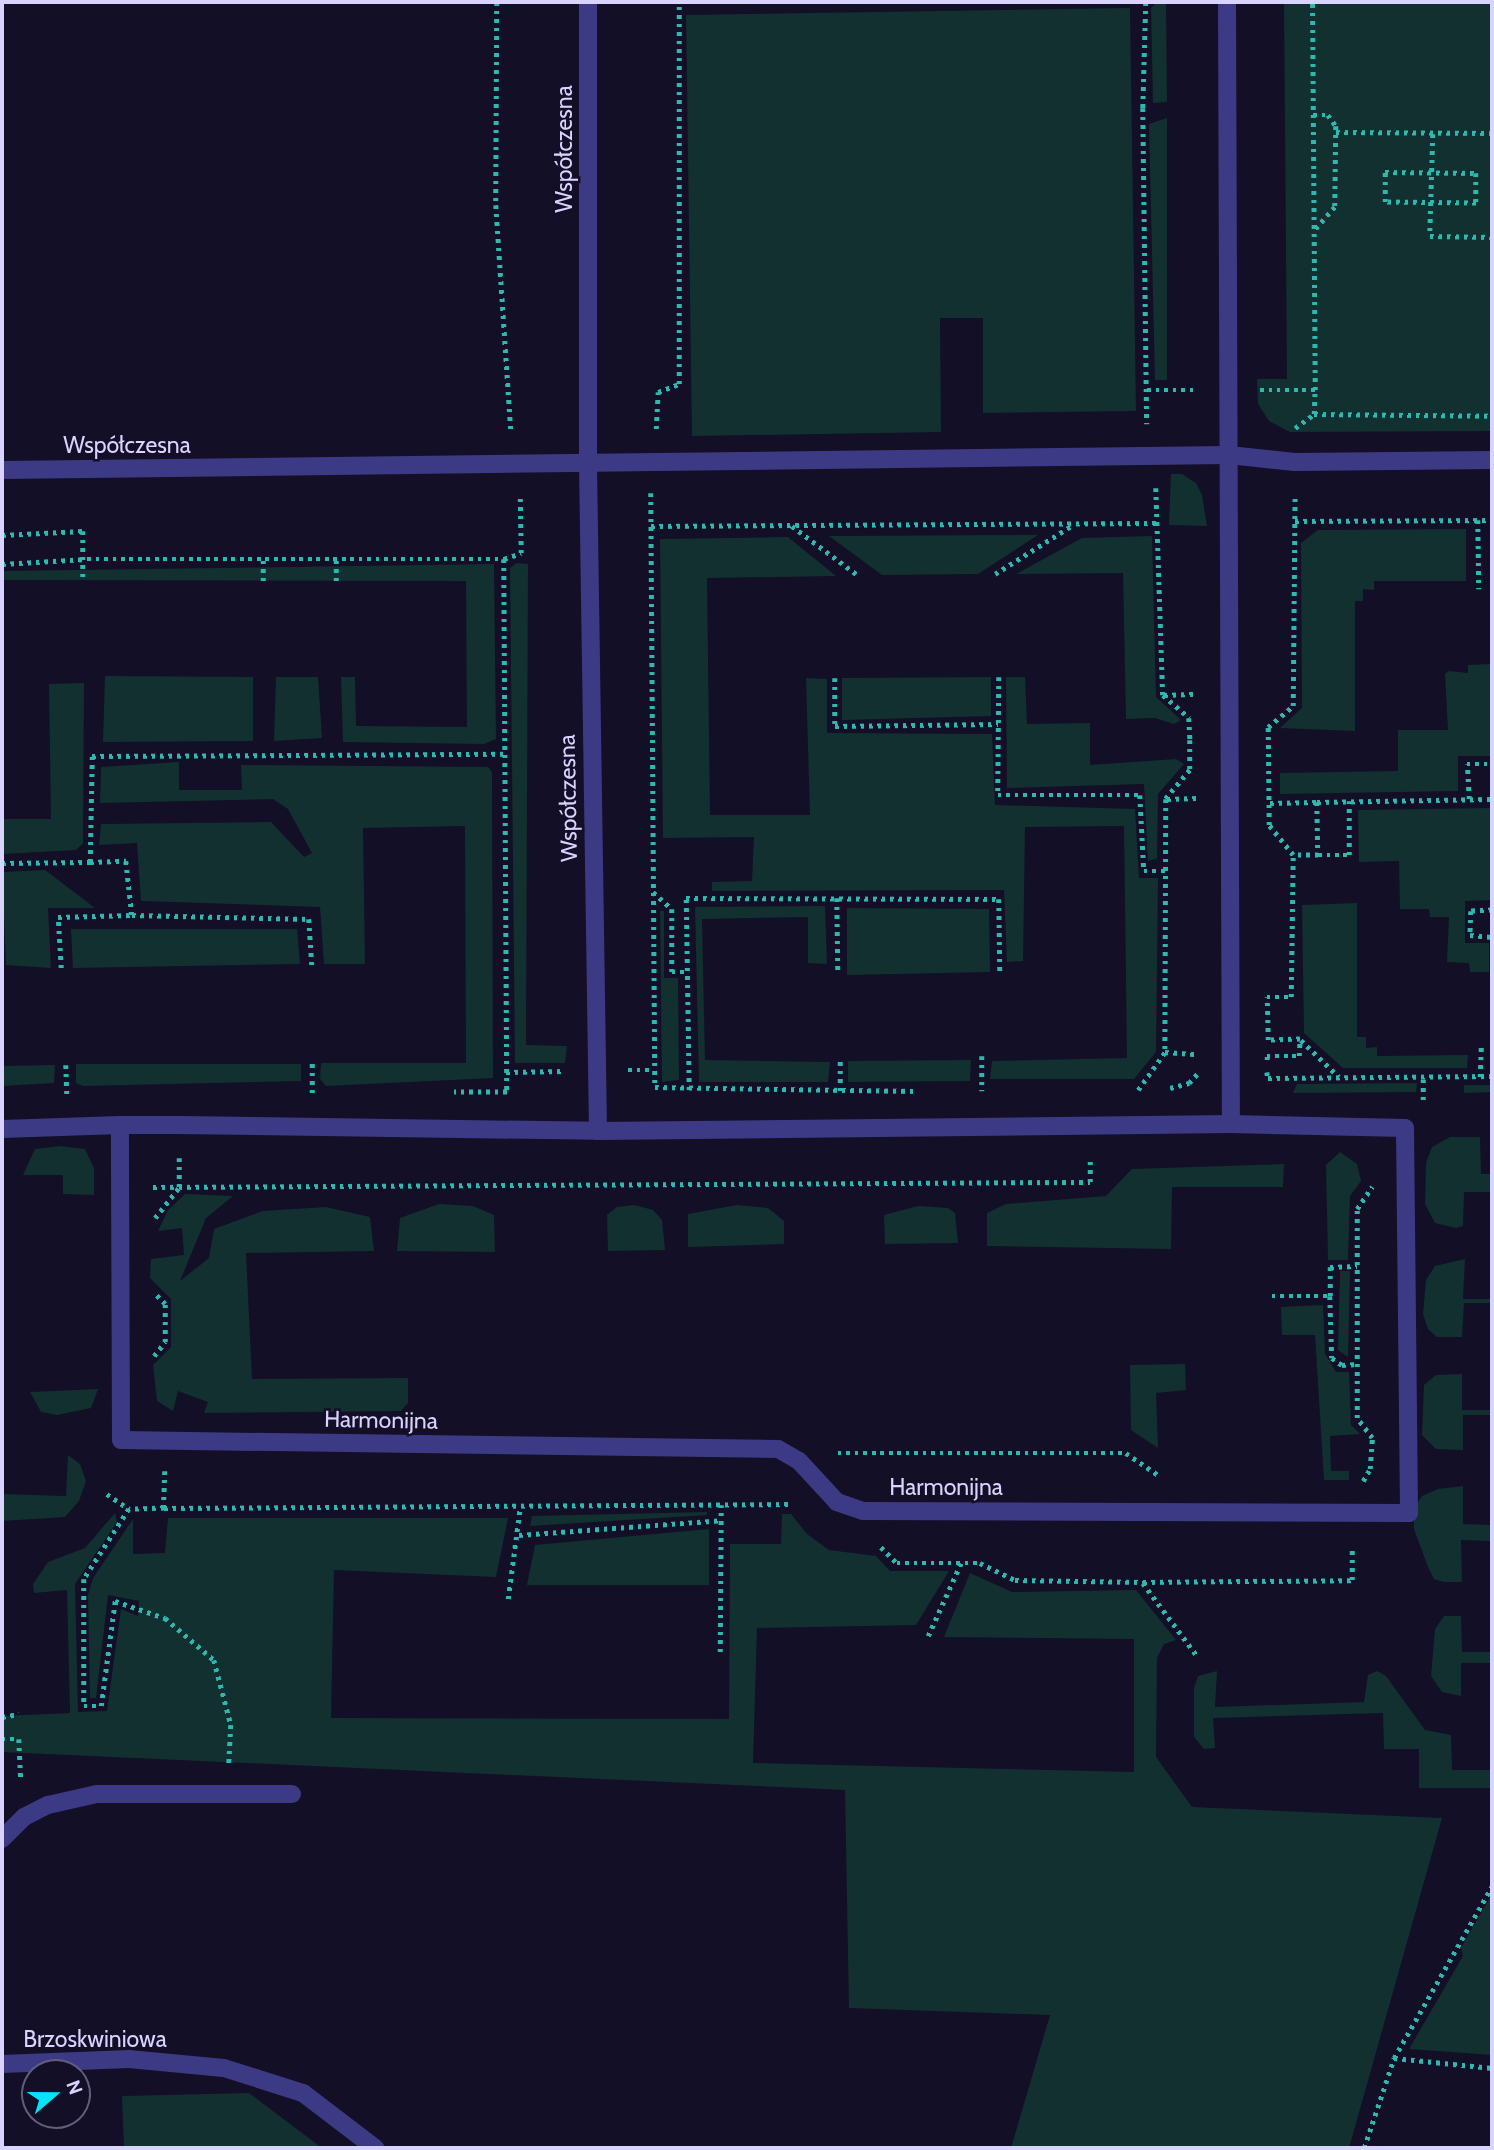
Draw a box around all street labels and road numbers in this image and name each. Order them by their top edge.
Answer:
street label: Współczesna [550,85,578,213]
street label: Współczesna [63,431,191,459]
street label: Współczesna [553,734,583,862]
street label: Harmonijna [324,1405,438,1435]
street label: Harmonijna [889,1473,1003,1501]
street label: Brzoskwiniowa [23,2025,167,2053]

